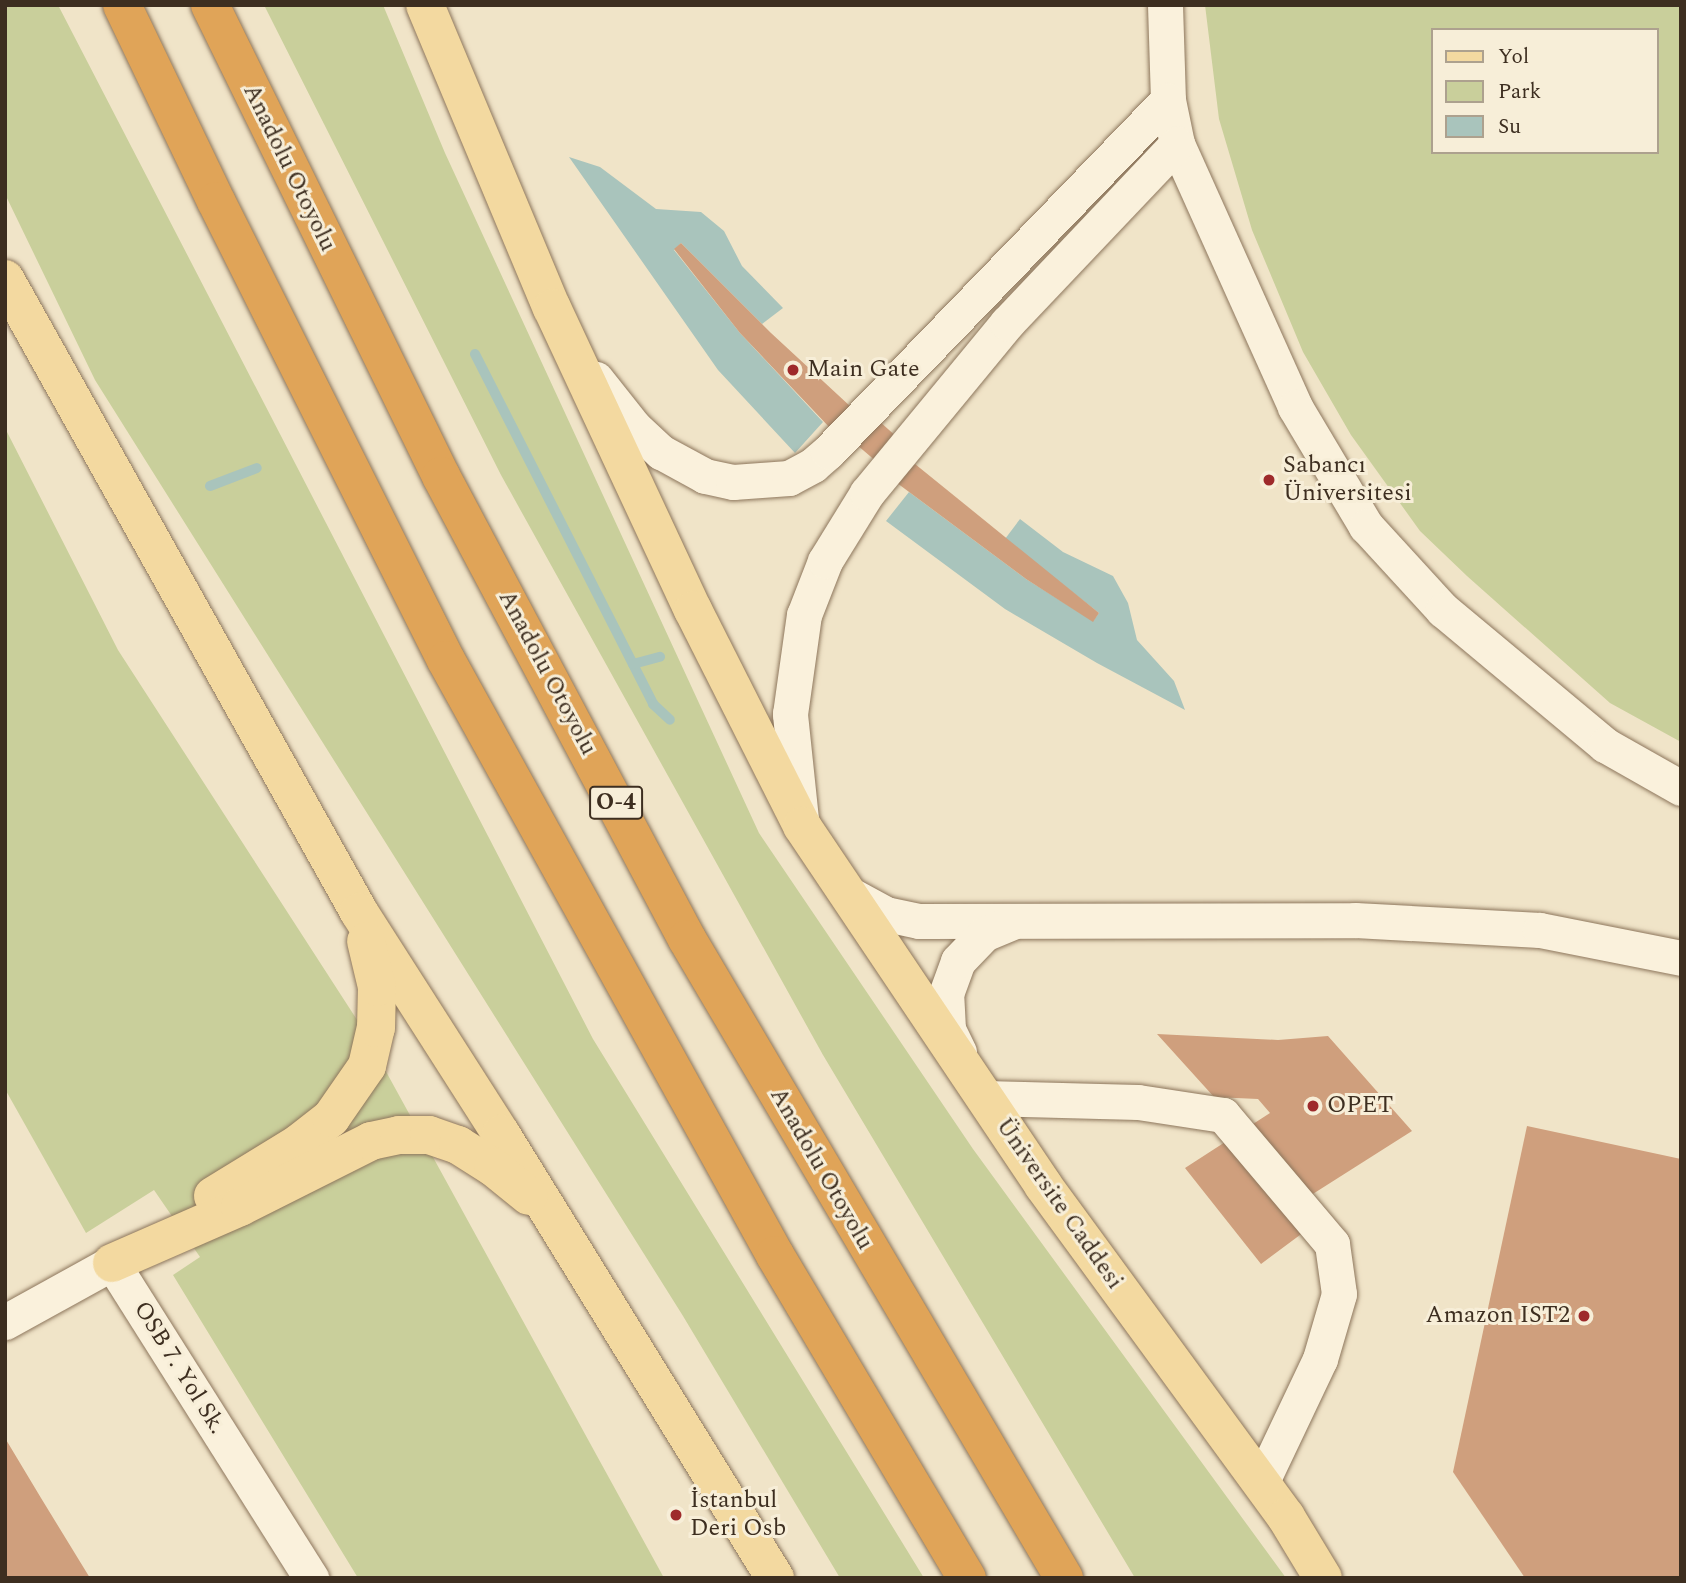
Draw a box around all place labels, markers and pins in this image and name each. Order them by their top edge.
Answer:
place label: Main Gate [807,356,920,384]
marker: Main Gate [785,362,801,378]
place label: Sabancı Üniversitesi [1283,452,1412,508]
marker: Sabancı Üniversitesi [1261,472,1277,488]
place label: OPET [1327,1092,1394,1120]
marker: OPET [1305,1098,1321,1114]
place label: Amazon IST2 [1425,1302,1570,1330]
marker: Amazon IST2 [1576,1308,1592,1324]
place label: İstanbul Deri Osb [690,1487,786,1543]
marker: İstanbul Deri Osb [668,1507,684,1523]

